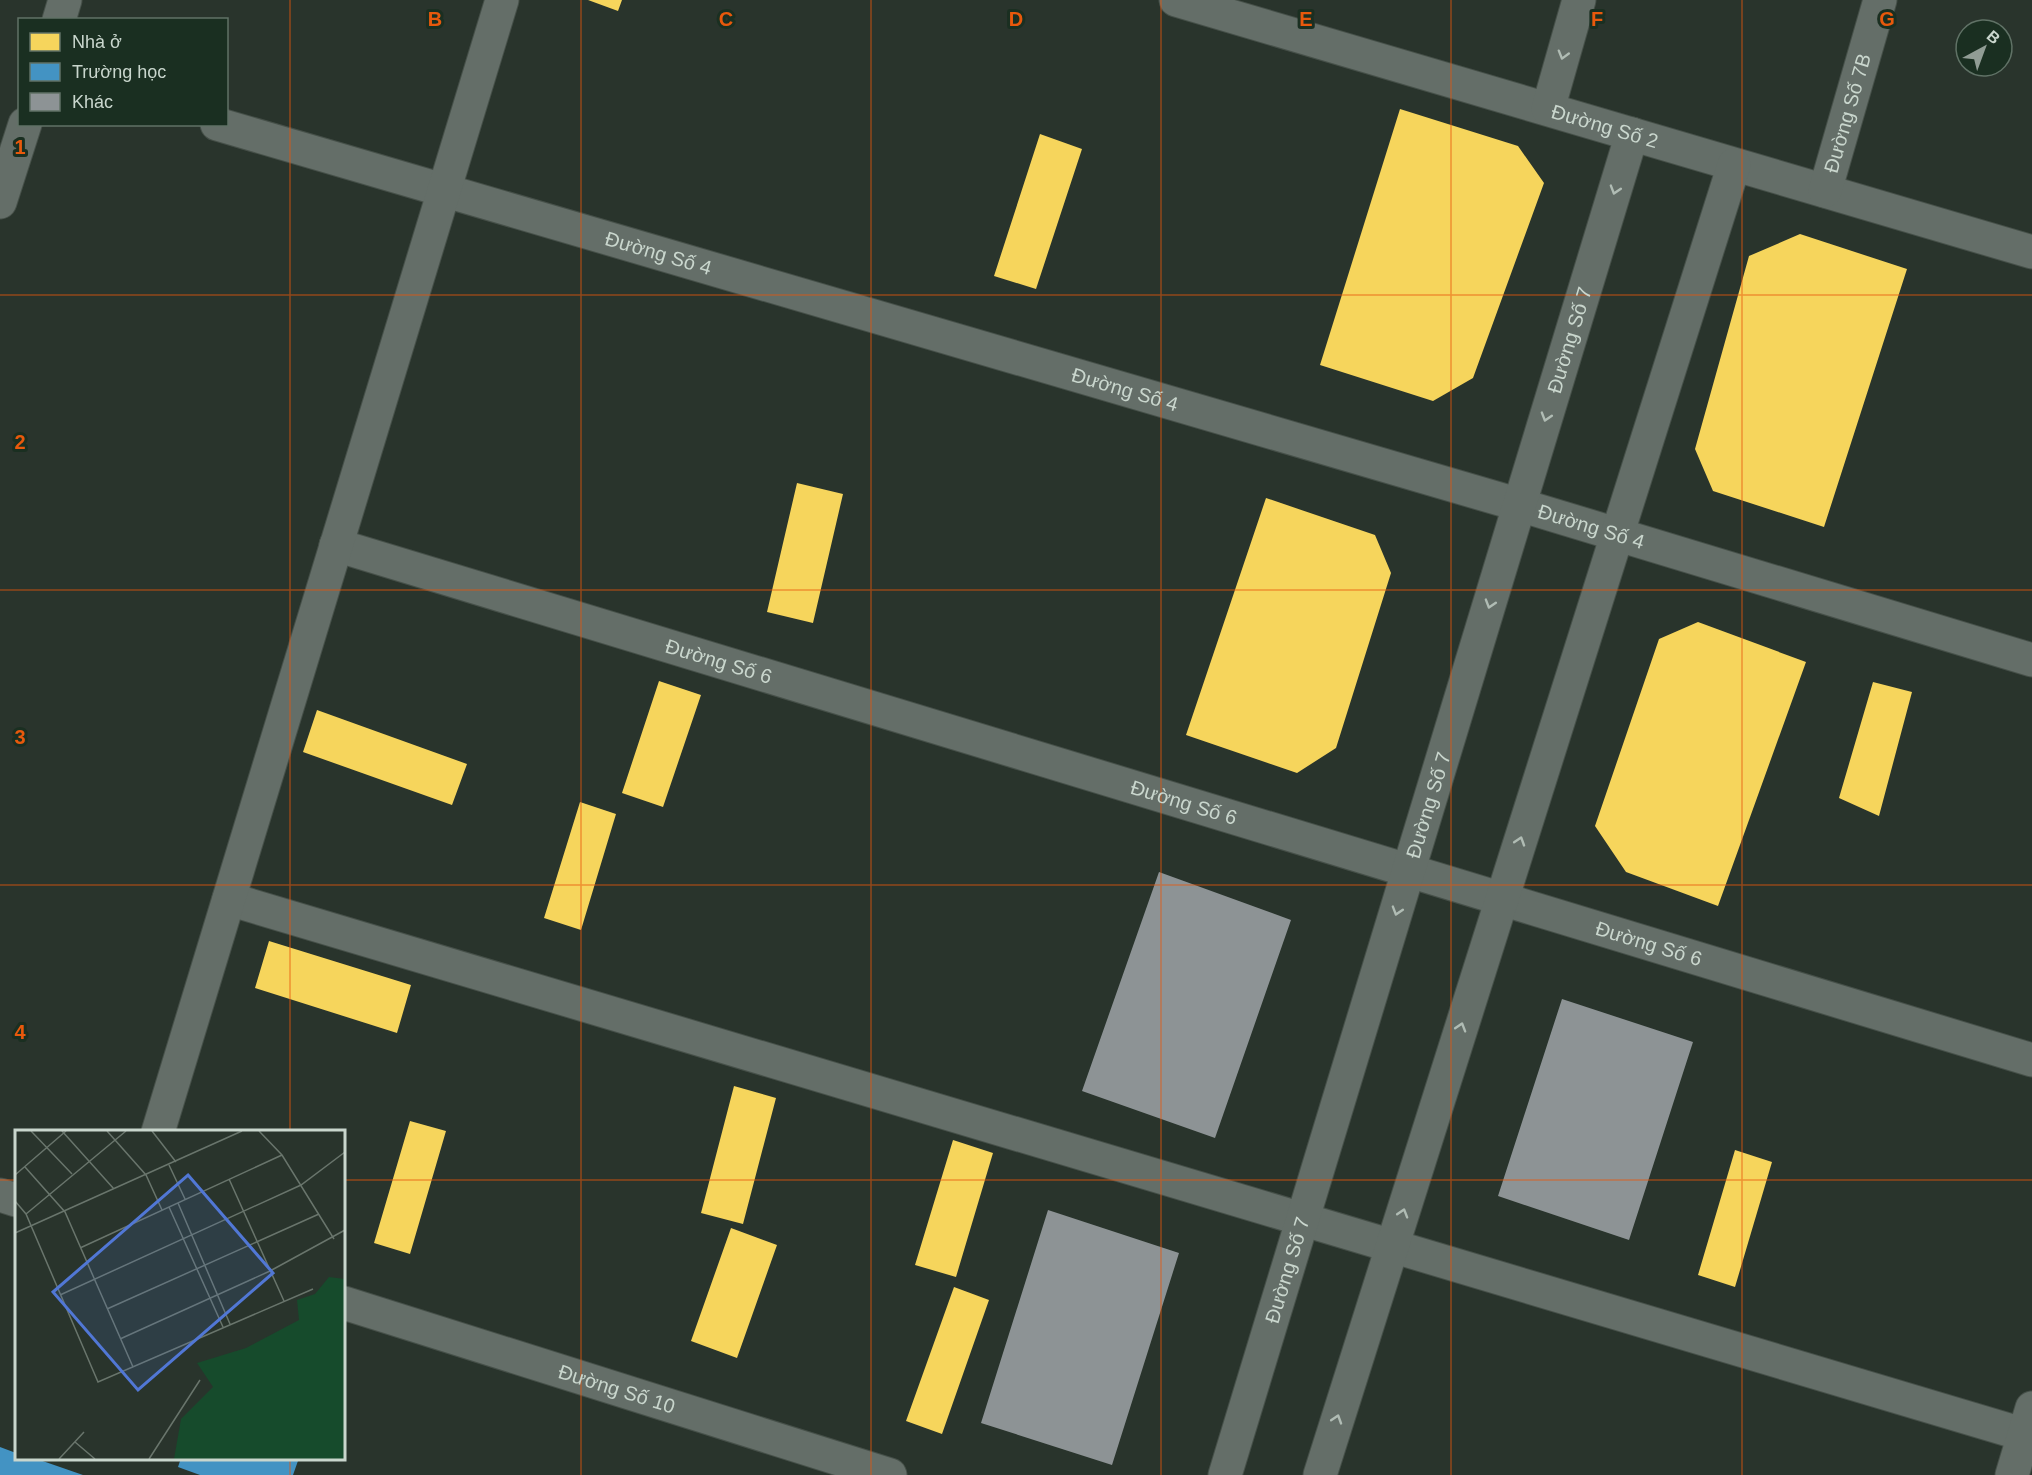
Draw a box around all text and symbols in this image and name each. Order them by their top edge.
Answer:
text: B [428,8,442,30]
text: C [719,8,733,30]
text: D [1009,8,1023,30]
text: E [1299,8,1313,30]
text: F [1591,8,1603,30]
text: G [1879,8,1895,30]
legend [18,18,228,126]
north arrow [1954,18,2014,78]
text: B [1984,27,2003,47]
text: Nhà ở [72,32,122,52]
one-way arrow [1558,50,1571,60]
street label: Đường Số 7B [1820,51,1875,175]
text: Trường học [72,62,166,82]
text: Khác [72,92,113,112]
street label: Đường Số 2 [1549,100,1661,152]
text: 1 [14,136,26,158]
one-way arrow [1610,184,1622,195]
street label: Đường Số 4 [603,227,714,279]
street label: Đường Số 7 [1543,284,1596,396]
street label: Đường Số 4 [1069,364,1181,415]
one-way arrow [1541,411,1553,422]
text: 2 [14,431,26,453]
street label: Đường Số 4 [1535,500,1647,553]
one-way arrow [1485,598,1497,609]
street label: Đường Số 6 [663,635,775,688]
text: 3 [14,726,26,748]
street label: Đường Số 7 [1402,749,1455,861]
street label: Đường Số 6 [1128,776,1240,829]
one-way arrow [1513,836,1525,847]
one-way arrow [1392,905,1404,916]
street label: Đường Số 6 [1593,917,1705,970]
text: 4 [14,1021,26,1043]
one-way arrow [1454,1022,1466,1033]
inset map [15,1130,345,1460]
one-way arrow [1395,1208,1408,1219]
street label: Đường Số 7 [1261,1214,1314,1326]
street label: Đường Số 10 [556,1360,678,1418]
one-way arrow [1330,1414,1343,1425]

